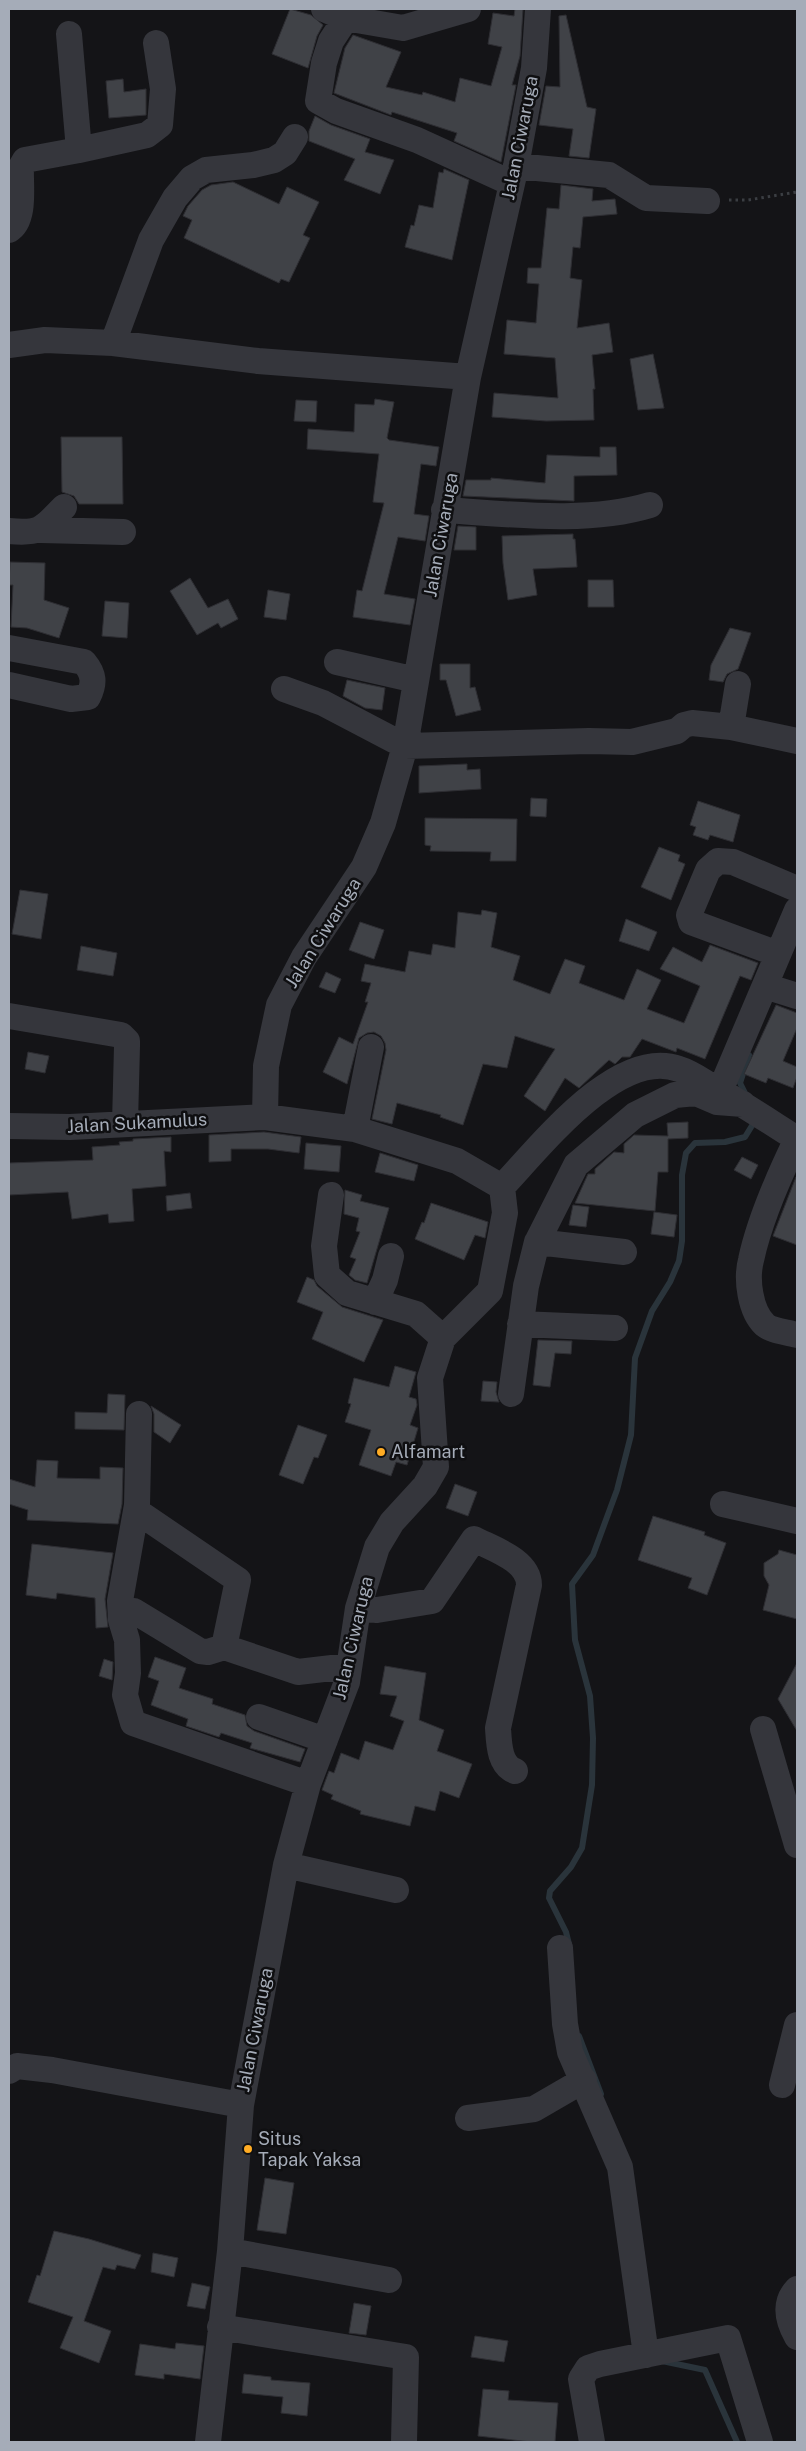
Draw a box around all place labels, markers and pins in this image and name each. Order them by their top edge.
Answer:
place label: Alfamart [391,1441,465,1462]
marker: Alfamart [375,1446,387,1458]
place label: Situs Tapak Yaksa [258,2128,361,2170]
marker: Situs Tapak Yaksa [242,2143,254,2155]

